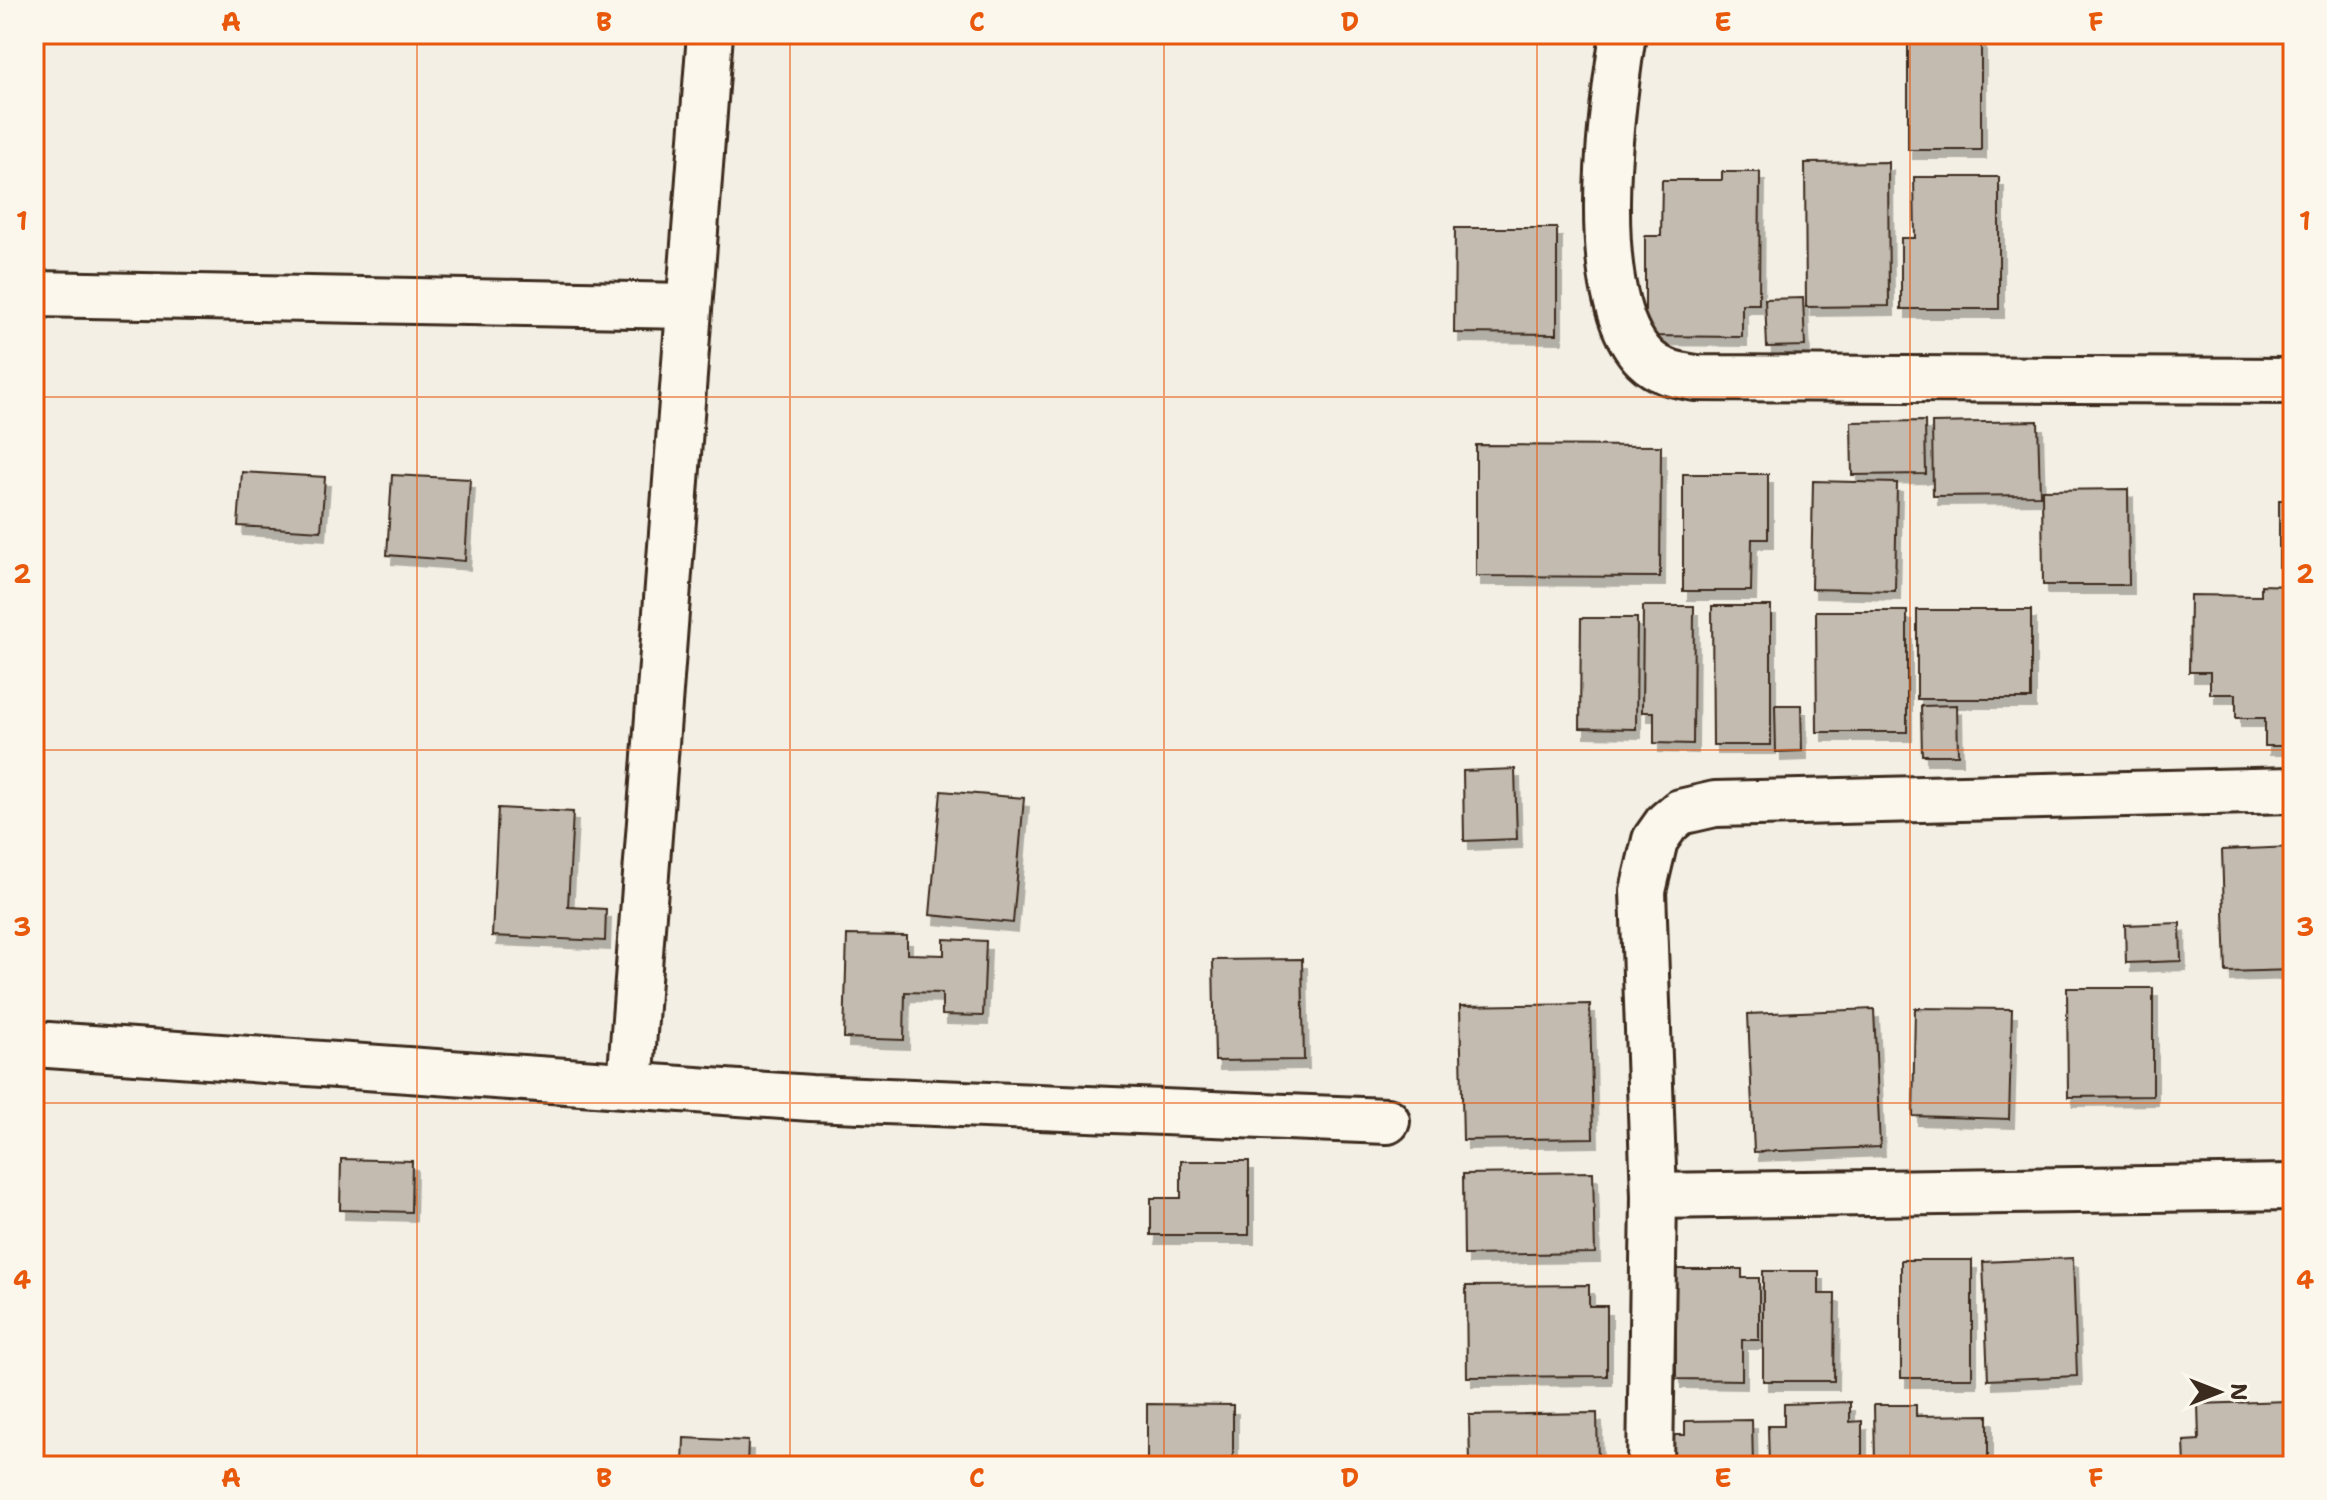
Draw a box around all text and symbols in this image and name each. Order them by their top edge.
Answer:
text: A [221,4,241,39]
text: B [596,4,612,39]
text: C [969,4,985,39]
text: D [1341,4,1359,39]
text: E [1714,4,1732,39]
text: F [2088,4,2104,39]
text: 1 [16,203,28,238]
text: 1 [2299,203,2311,238]
text: 2 [13,556,31,591]
text: 2 [2296,556,2314,591]
text: 3 [13,909,31,944]
text: 3 [2296,909,2314,944]
text: 4 [13,1262,31,1297]
text: 4 [2296,1262,2314,1297]
north arrow [2179,1352,2259,1432]
text: N [2224,1383,2253,1401]
text: A [221,1460,241,1495]
text: B [596,1460,612,1495]
text: C [969,1460,985,1495]
text: D [1341,1460,1359,1495]
text: E [1714,1460,1732,1495]
text: F [2088,1460,2104,1495]

